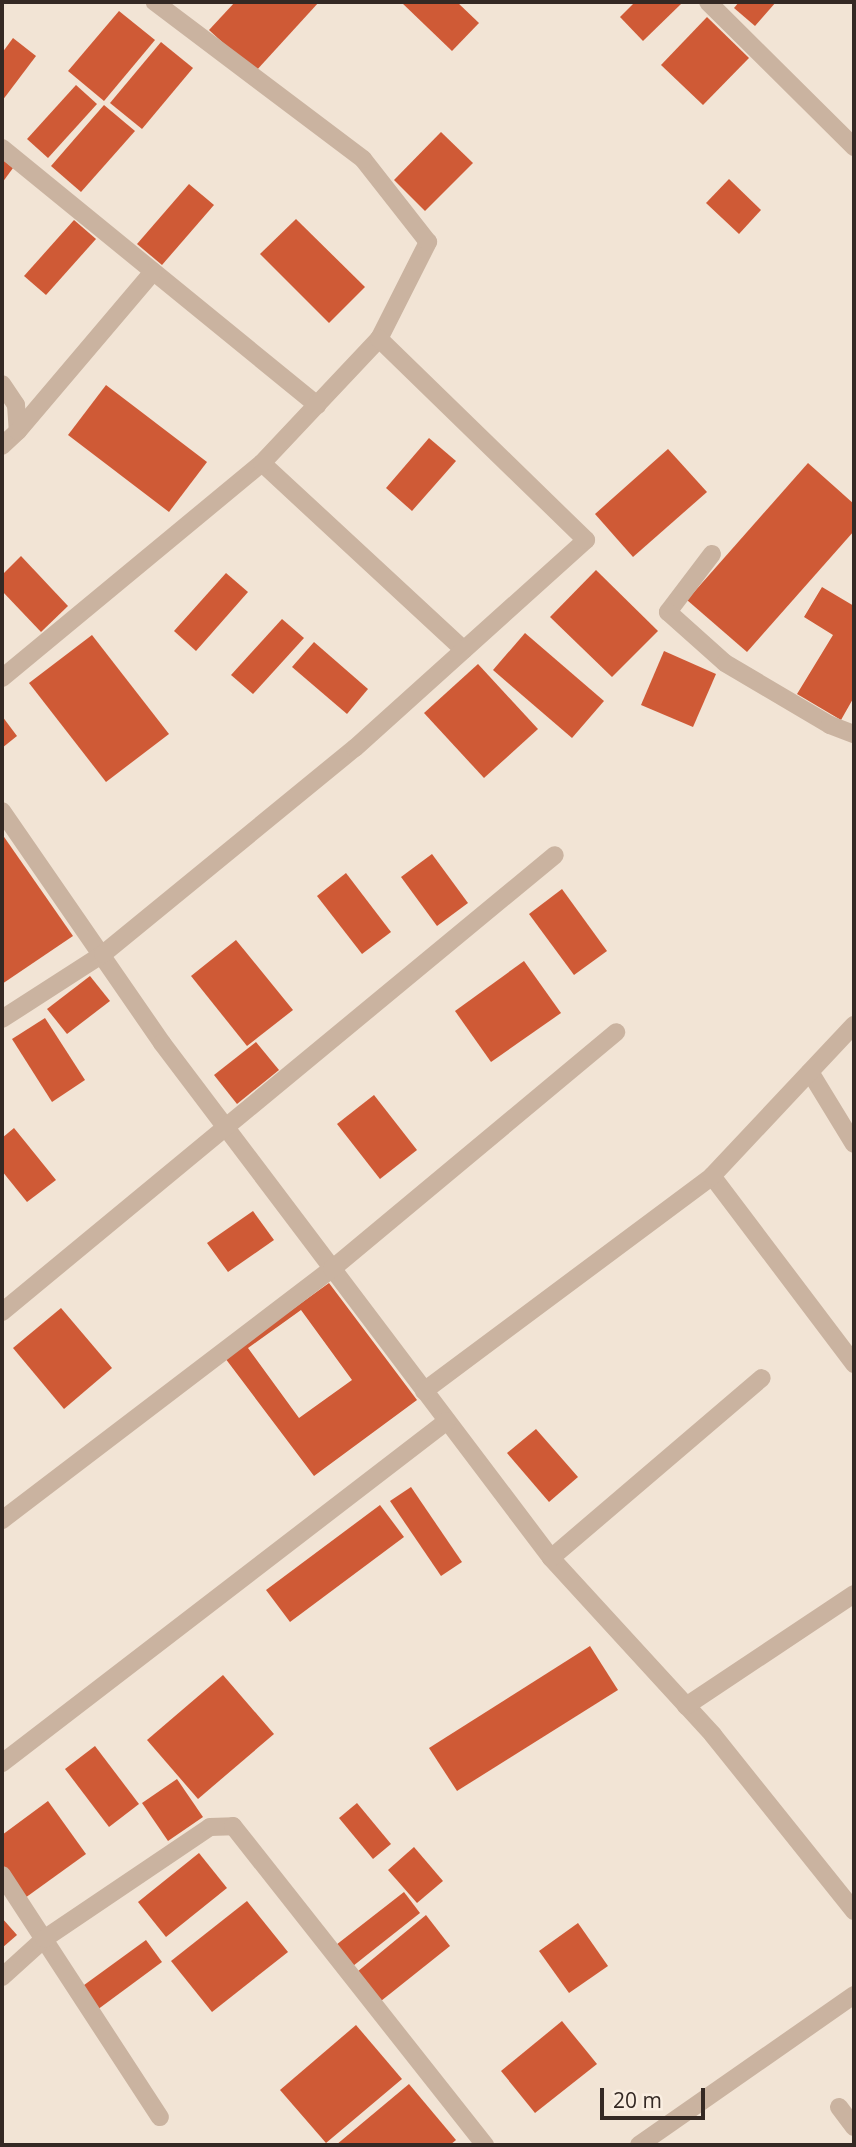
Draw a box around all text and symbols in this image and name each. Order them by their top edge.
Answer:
scale bar [604,2074,709,2118]
text: 20 m [613,2086,662,2114]

